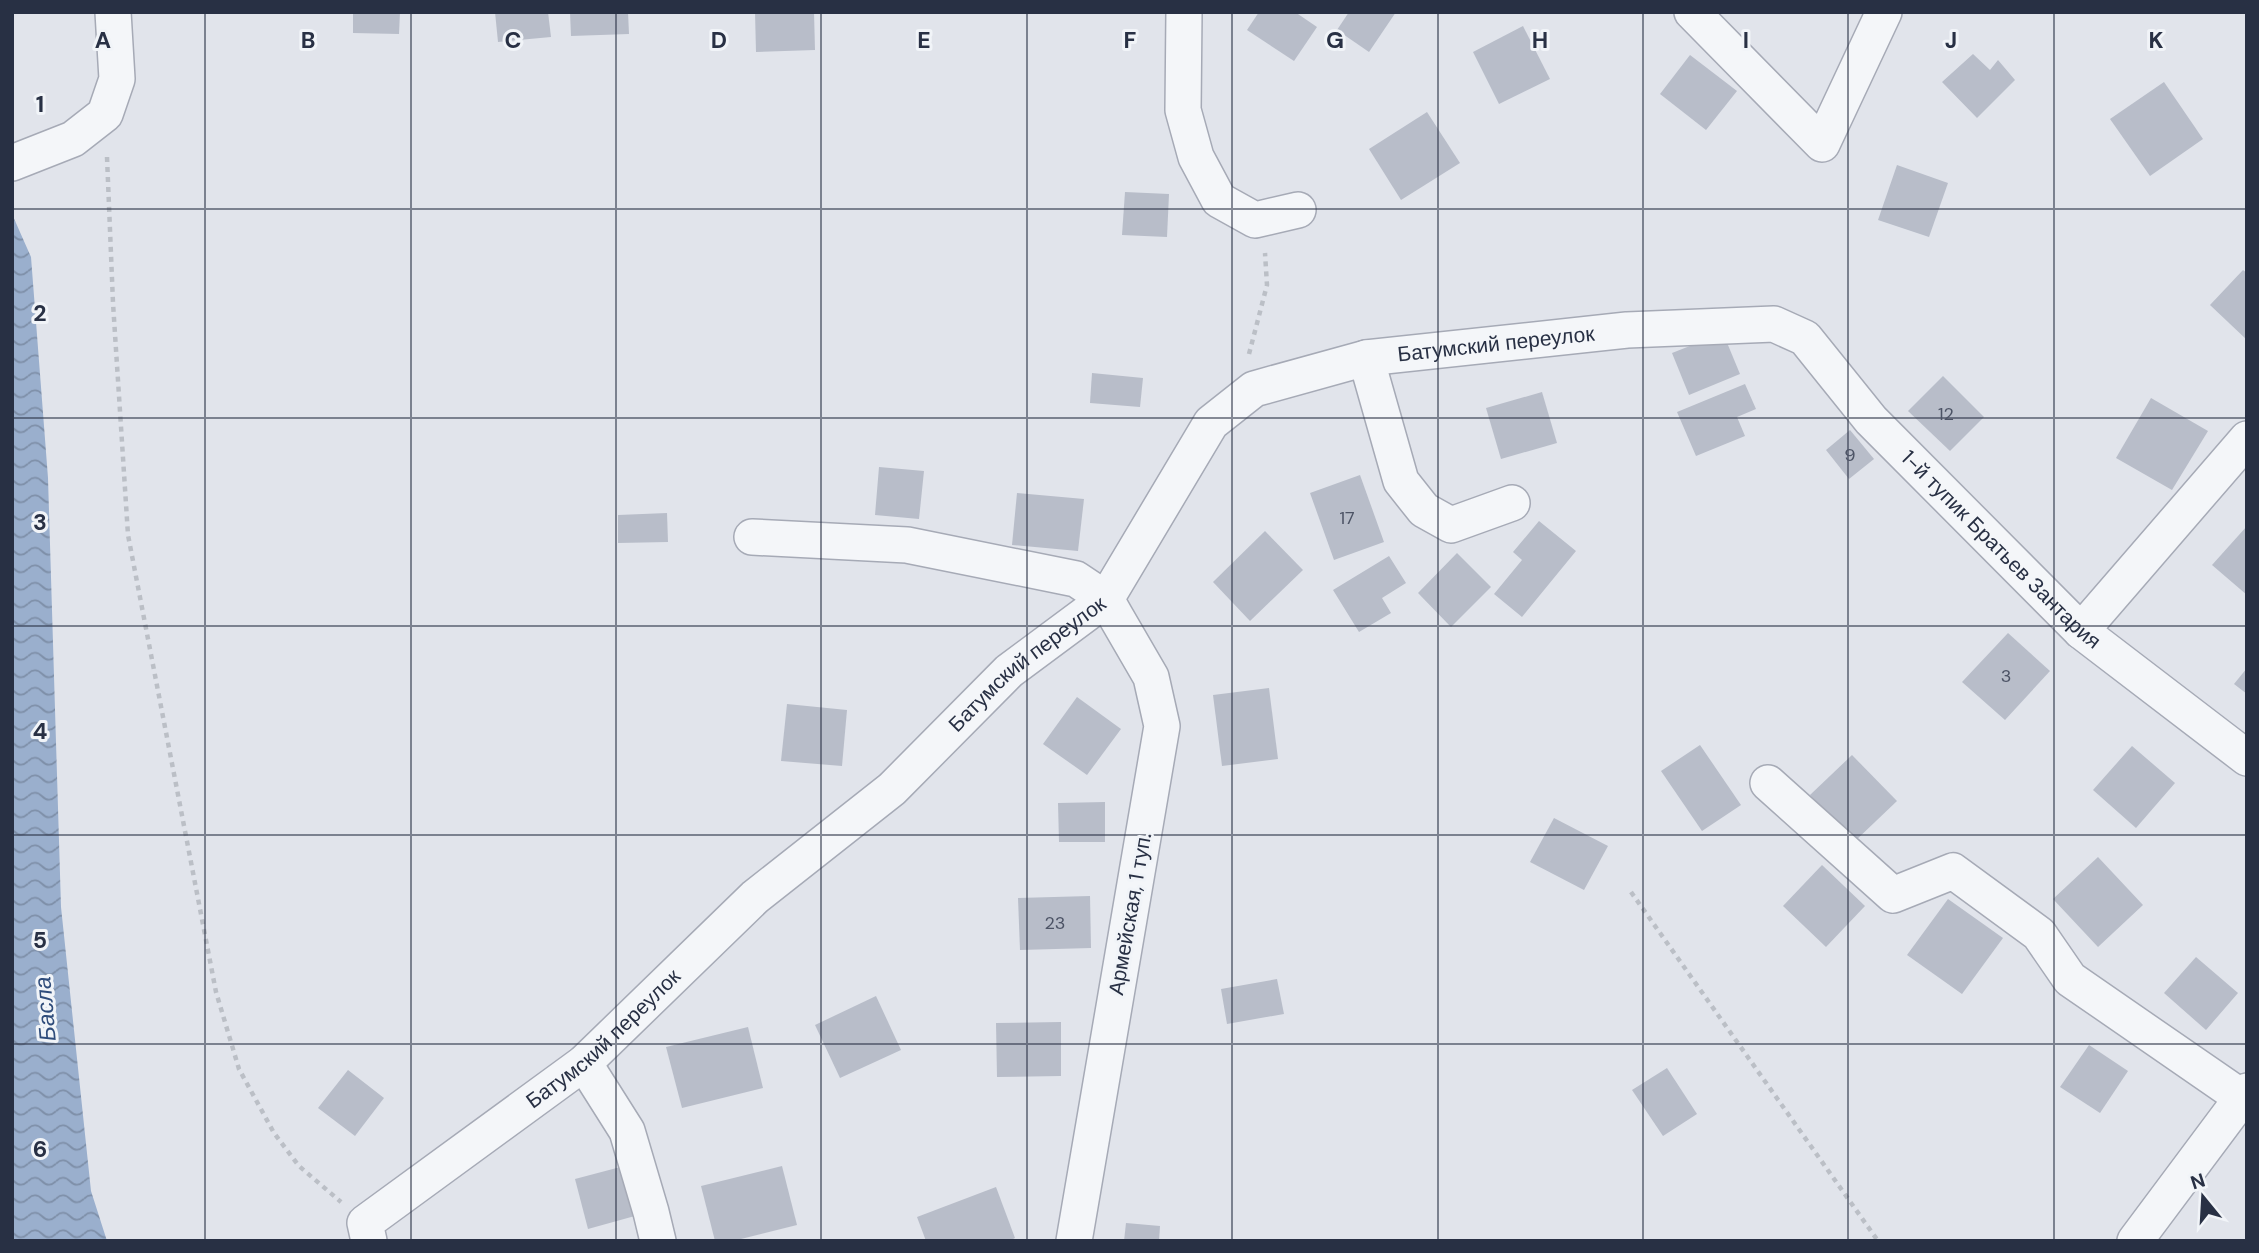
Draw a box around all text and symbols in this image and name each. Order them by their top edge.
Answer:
text: A [95,25,111,55]
text: B [301,25,315,55]
text: C [505,25,521,55]
text: D [711,25,727,55]
text: E [917,25,931,55]
text: F [1124,25,1137,55]
text: G [1326,25,1344,55]
text: H [1532,25,1548,55]
text: I [1743,25,1749,55]
text: J [1945,25,1957,55]
text: K [2148,25,2164,55]
text: 1 [36,89,44,119]
text: 2 [33,298,47,328]
street label: Батумский переулок [1396,320,1597,369]
house number: 12 [1938,402,1954,426]
house number: 9 [1844,443,1856,467]
street label: 1-й тупик Братьев Зантария [1895,444,2107,655]
house number: 17 [1339,506,1355,530]
text: 3 [33,507,47,537]
street label: Батумский переулок [942,589,1112,738]
house number: 3 [2001,664,2011,688]
text: 4 [33,716,48,746]
street label: Армейская, 1 туп. [1102,831,1158,997]
house number: 23 [1044,911,1066,935]
text: 5 [33,925,47,955]
street label: Батумский переулок [520,962,687,1115]
water label: Басла [27,975,63,1043]
text: 6 [33,1134,47,1164]
north arrow [2168,1162,2238,1232]
text: N [2187,1167,2208,1195]

